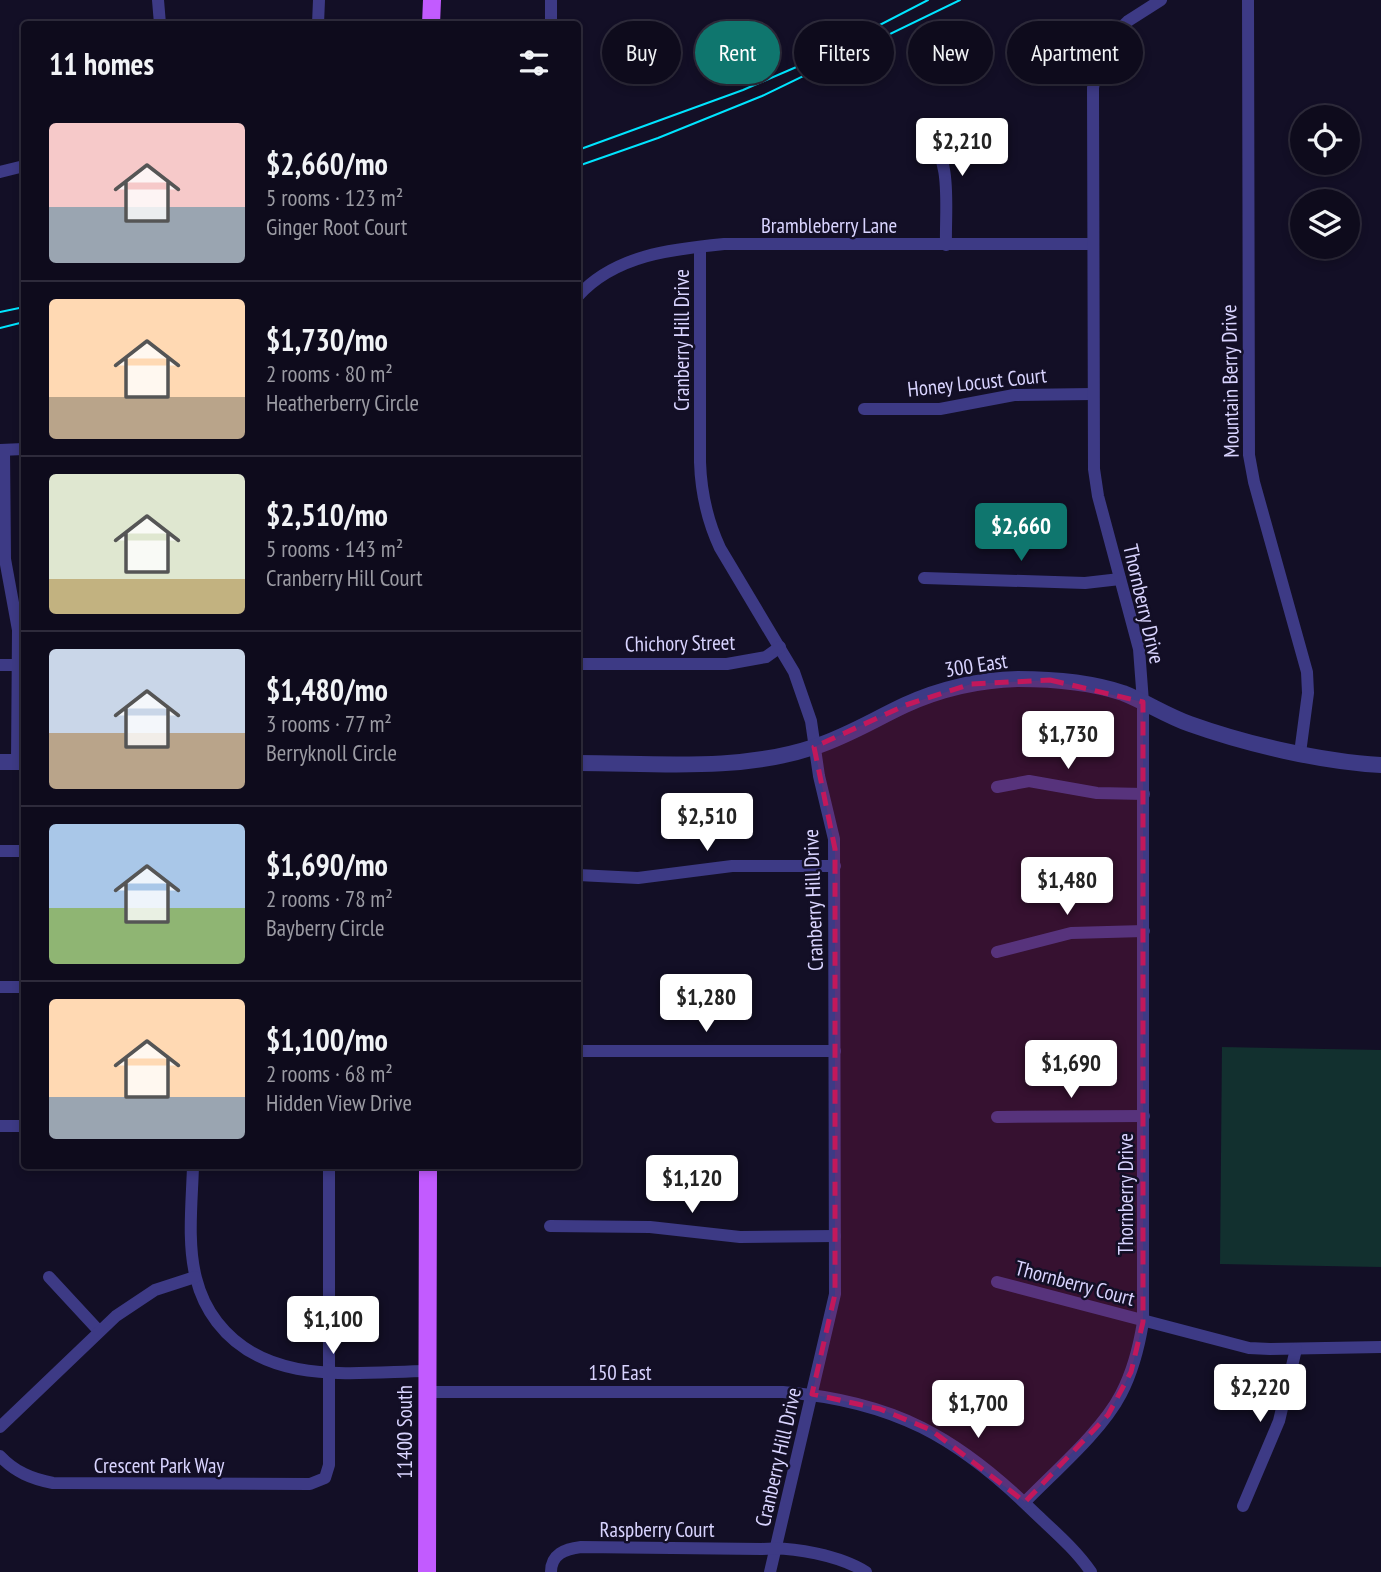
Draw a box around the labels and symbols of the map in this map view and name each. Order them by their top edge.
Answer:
pin: $2,210 [905,118,1019,178]
street label: Brambleberry Lane [761,212,897,239]
street label: Cranberry Hill Drive [668,269,695,411]
street label: Mountain Berry Drive [1215,304,1245,458]
street label: Honey Locust Court [906,361,1048,403]
pin: $2,660 [964,504,1078,563]
street label: Thornberry Drive [1117,542,1171,666]
street label: Chichory Street [625,629,736,657]
street label: 300 East [943,647,1009,683]
pin: $1,730 [1011,712,1125,771]
pin: $2,510 [650,794,764,853]
street label: Cranberry Hill Drive [797,829,829,971]
pin: $1,480 [1010,858,1124,917]
pin: $1,280 [649,974,763,1034]
pin: $1,690 [1014,1040,1128,1100]
street label: Thornberry Drive [1112,1133,1139,1255]
pin: $1,120 [635,1156,749,1215]
street label: Thornberry Court [1012,1254,1138,1312]
pin: $1,100 [276,1296,390,1356]
street label: 150 East [588,1359,652,1386]
pin: $2,220 [1203,1364,1317,1424]
pin: $1,700 [921,1380,1035,1440]
street label: 11400 South [391,1385,418,1479]
street label: Cranberry Hill Drive [749,1385,807,1529]
street label: Crescent Park Way [94,1452,224,1479]
street label: Raspberry Court [600,1516,715,1543]

